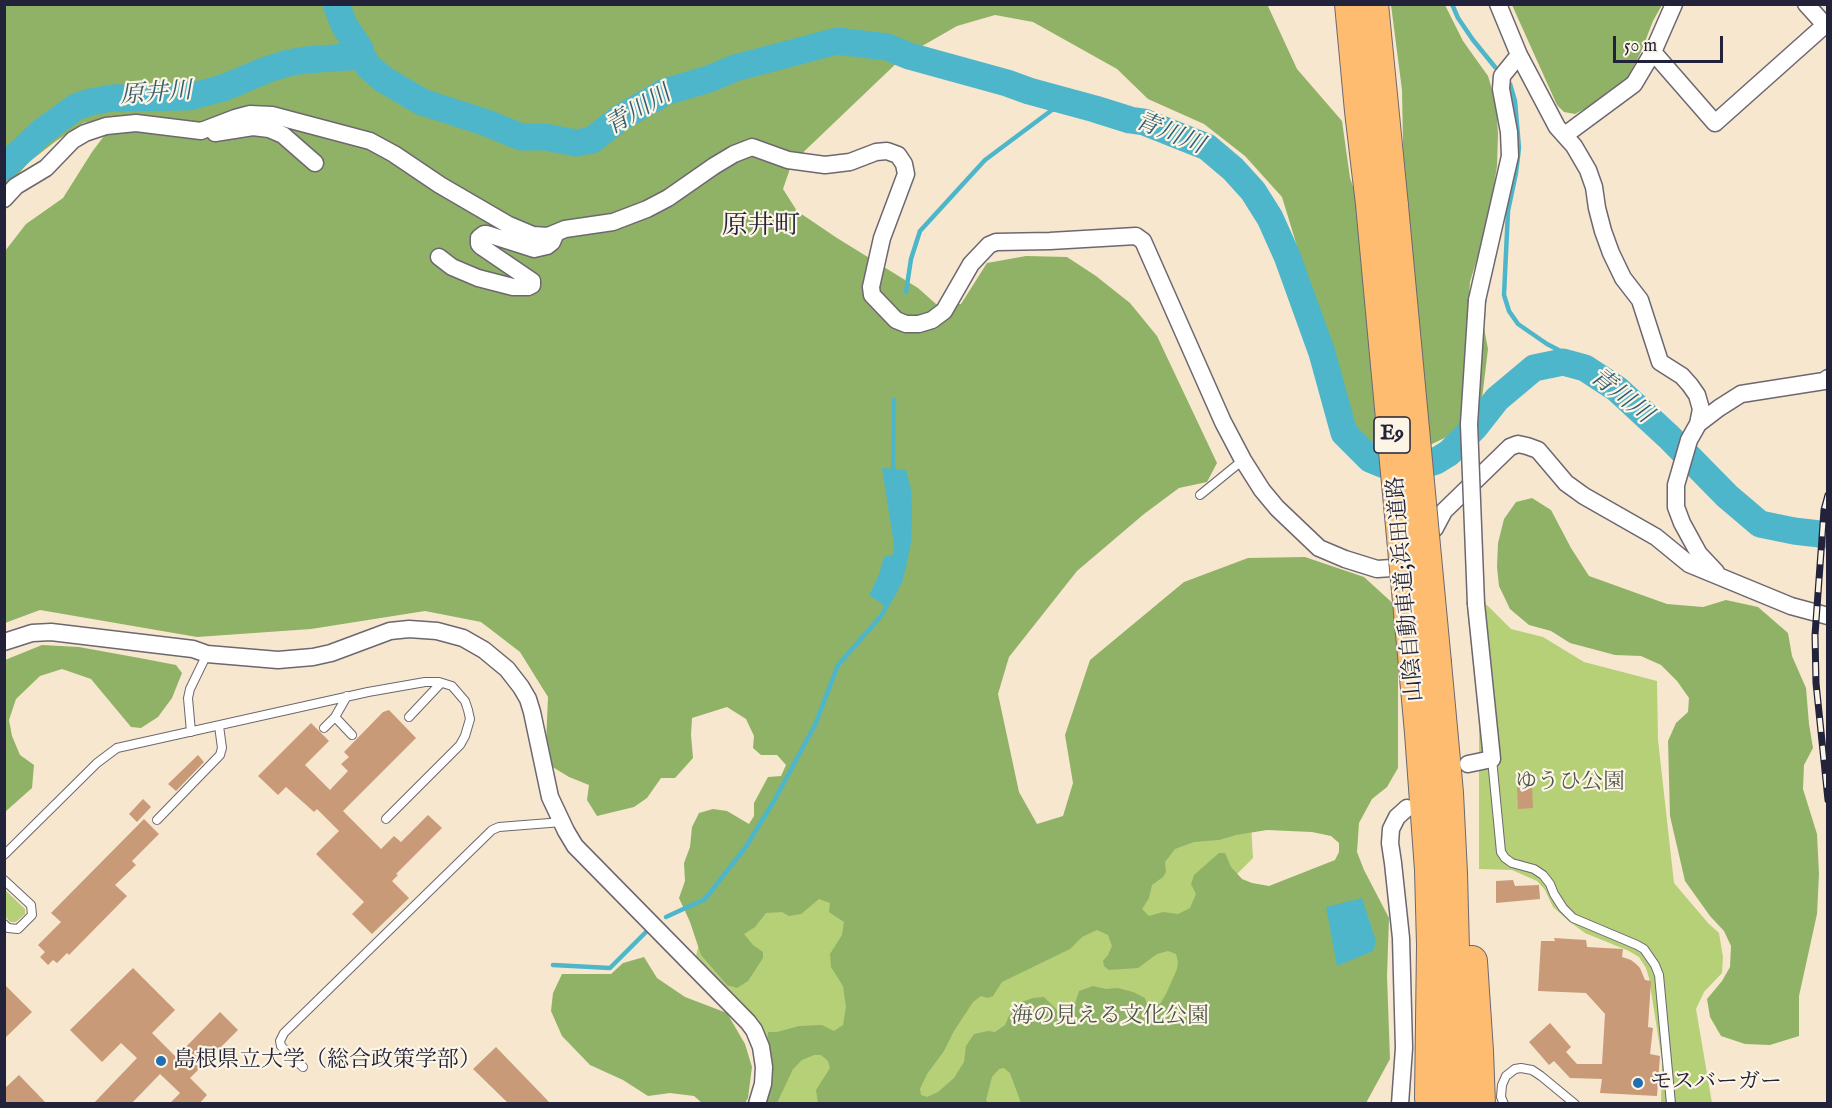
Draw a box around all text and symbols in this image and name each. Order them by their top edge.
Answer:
scale bar [1616,24,1726,62]
text: 50 m [1624,35,1657,58]
water label: 原井川 [119,78,193,112]
water label: 青川川 [601,81,677,143]
water label: 青川川 [1130,108,1208,162]
district label: 原井町 [722,212,800,244]
water label: 青川川 [1583,363,1657,431]
road number: E9 [1374,417,1410,453]
street label: 山陰自動車道;浜田道路 [1384,475,1430,703]
park label: ゆうひ公園 [1515,770,1625,796]
park label: 海の見える文化公園 [1011,1004,1209,1030]
place label: 島根県立大学（総合政策学部） [173,1048,481,1074]
marker: 島根県立大学（総合政策学部） [154,1054,168,1068]
place label: モスバーガー [1650,1070,1782,1096]
marker: モスバーガー [1631,1076,1645,1090]

